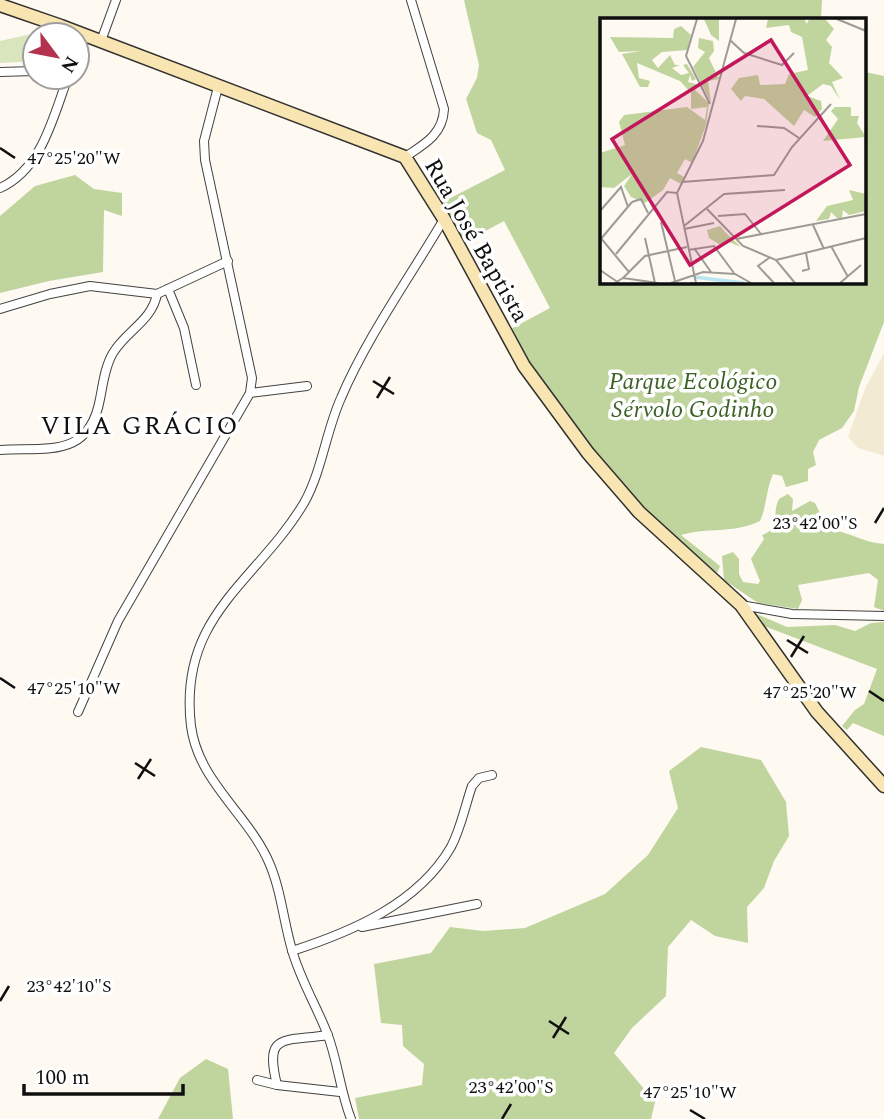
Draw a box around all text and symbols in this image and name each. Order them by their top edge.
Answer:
inset map [600,18,866,284]
north arrow [21,21,91,91]
text: N [53,50,86,78]
text: 47°25'20"W [27,145,121,172]
street label: Rua José Baptista [414,152,538,330]
park label: Parque Ecológico Sérvolo Godinho [608,364,778,428]
district label: VILA GRÁCIO [40,406,240,446]
text: 23°42'00"S [772,510,858,537]
text: 47°25'10"W [27,675,121,702]
text: 47°25'20"W [763,679,857,706]
text: 23°42'10"S [26,973,112,1000]
scale bar [24,1052,184,1096]
text: 100 m [35,1062,90,1094]
text: 23°42'00"S [468,1074,554,1101]
text: 47°25'10"W [643,1079,737,1106]

